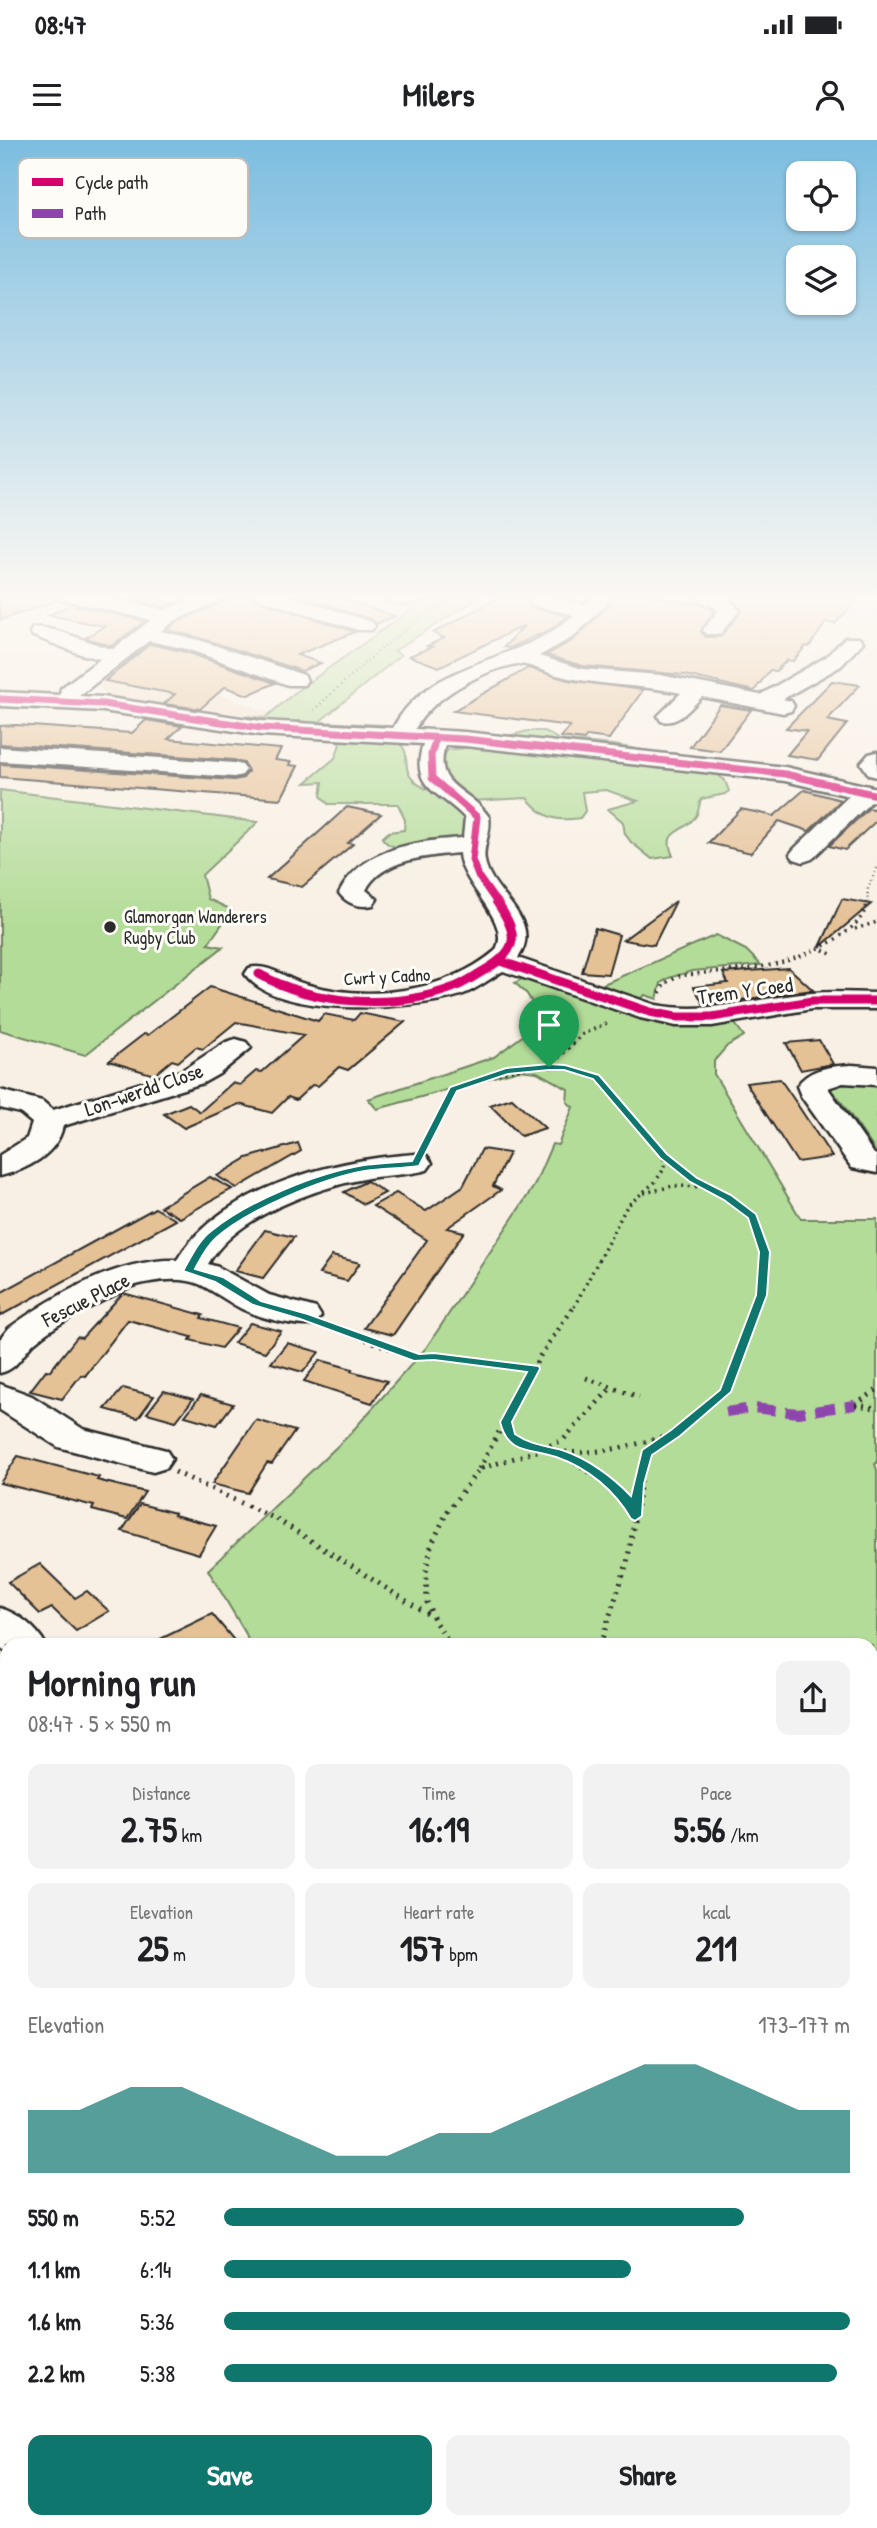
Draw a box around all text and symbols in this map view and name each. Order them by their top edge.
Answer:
text: 08:47 [35,7,87,42]
text: Milers [402,73,475,116]
icon: menu [28,76,66,114]
icon: person [811,76,849,114]
legend [18,158,248,238]
map controls [786,161,856,315]
button: locate [786,161,856,231]
text: Cycle path [75,169,148,195]
text: Path [75,200,106,226]
button: layers [786,245,856,315]
place label: Glamorgan Wanderers Rugby Club [124,904,267,950]
marker: Glamorgan Wanderers Rugby Club [102,919,118,935]
street label: Cwrt y Cadno [343,962,431,991]
street label: Trem Y Coed [695,969,794,1012]
pin [519,995,579,1067]
icon: arrive [530,1006,568,1044]
street label: Lon-werdd Close [81,1056,207,1123]
street label: Fescue Place [36,1265,134,1334]
text: Morning run [28,1656,196,1708]
button: share [776,1661,850,1735]
text: 08:47 · 5 × 550 m [28,1708,171,1739]
text: Distance [133,1780,191,1806]
text: Time [422,1780,456,1806]
text: Pace [701,1780,732,1806]
text: 2.75 [121,1806,177,1853]
text: 16:19 [409,1806,469,1853]
text: 5:56 [674,1806,726,1853]
text: km [177,1822,202,1848]
text: /km [726,1822,759,1848]
text: Elevation [130,1899,193,1925]
text: Heart rate [404,1899,474,1925]
text: kcal [702,1899,730,1925]
text: 25 [137,1925,169,1972]
text: 157 [400,1925,445,1972]
text: 211 [695,1925,737,1972]
text: m [169,1941,186,1967]
text: bpm [445,1941,478,1967]
text: Elevation [28,2009,104,2040]
text: 173–177 m [758,2009,850,2040]
text: 550 m [28,2202,79,2233]
text: 5:52 [140,2202,176,2233]
text: 1.1 km [28,2254,80,2285]
text: 6:14 [140,2254,172,2285]
text: 1.6 km [28,2306,81,2337]
text: 5:36 [140,2306,175,2337]
text: 2.2 km [28,2358,85,2389]
text: 5:38 [140,2358,175,2389]
button: Save [28,2435,432,2515]
button: Share [446,2435,850,2515]

